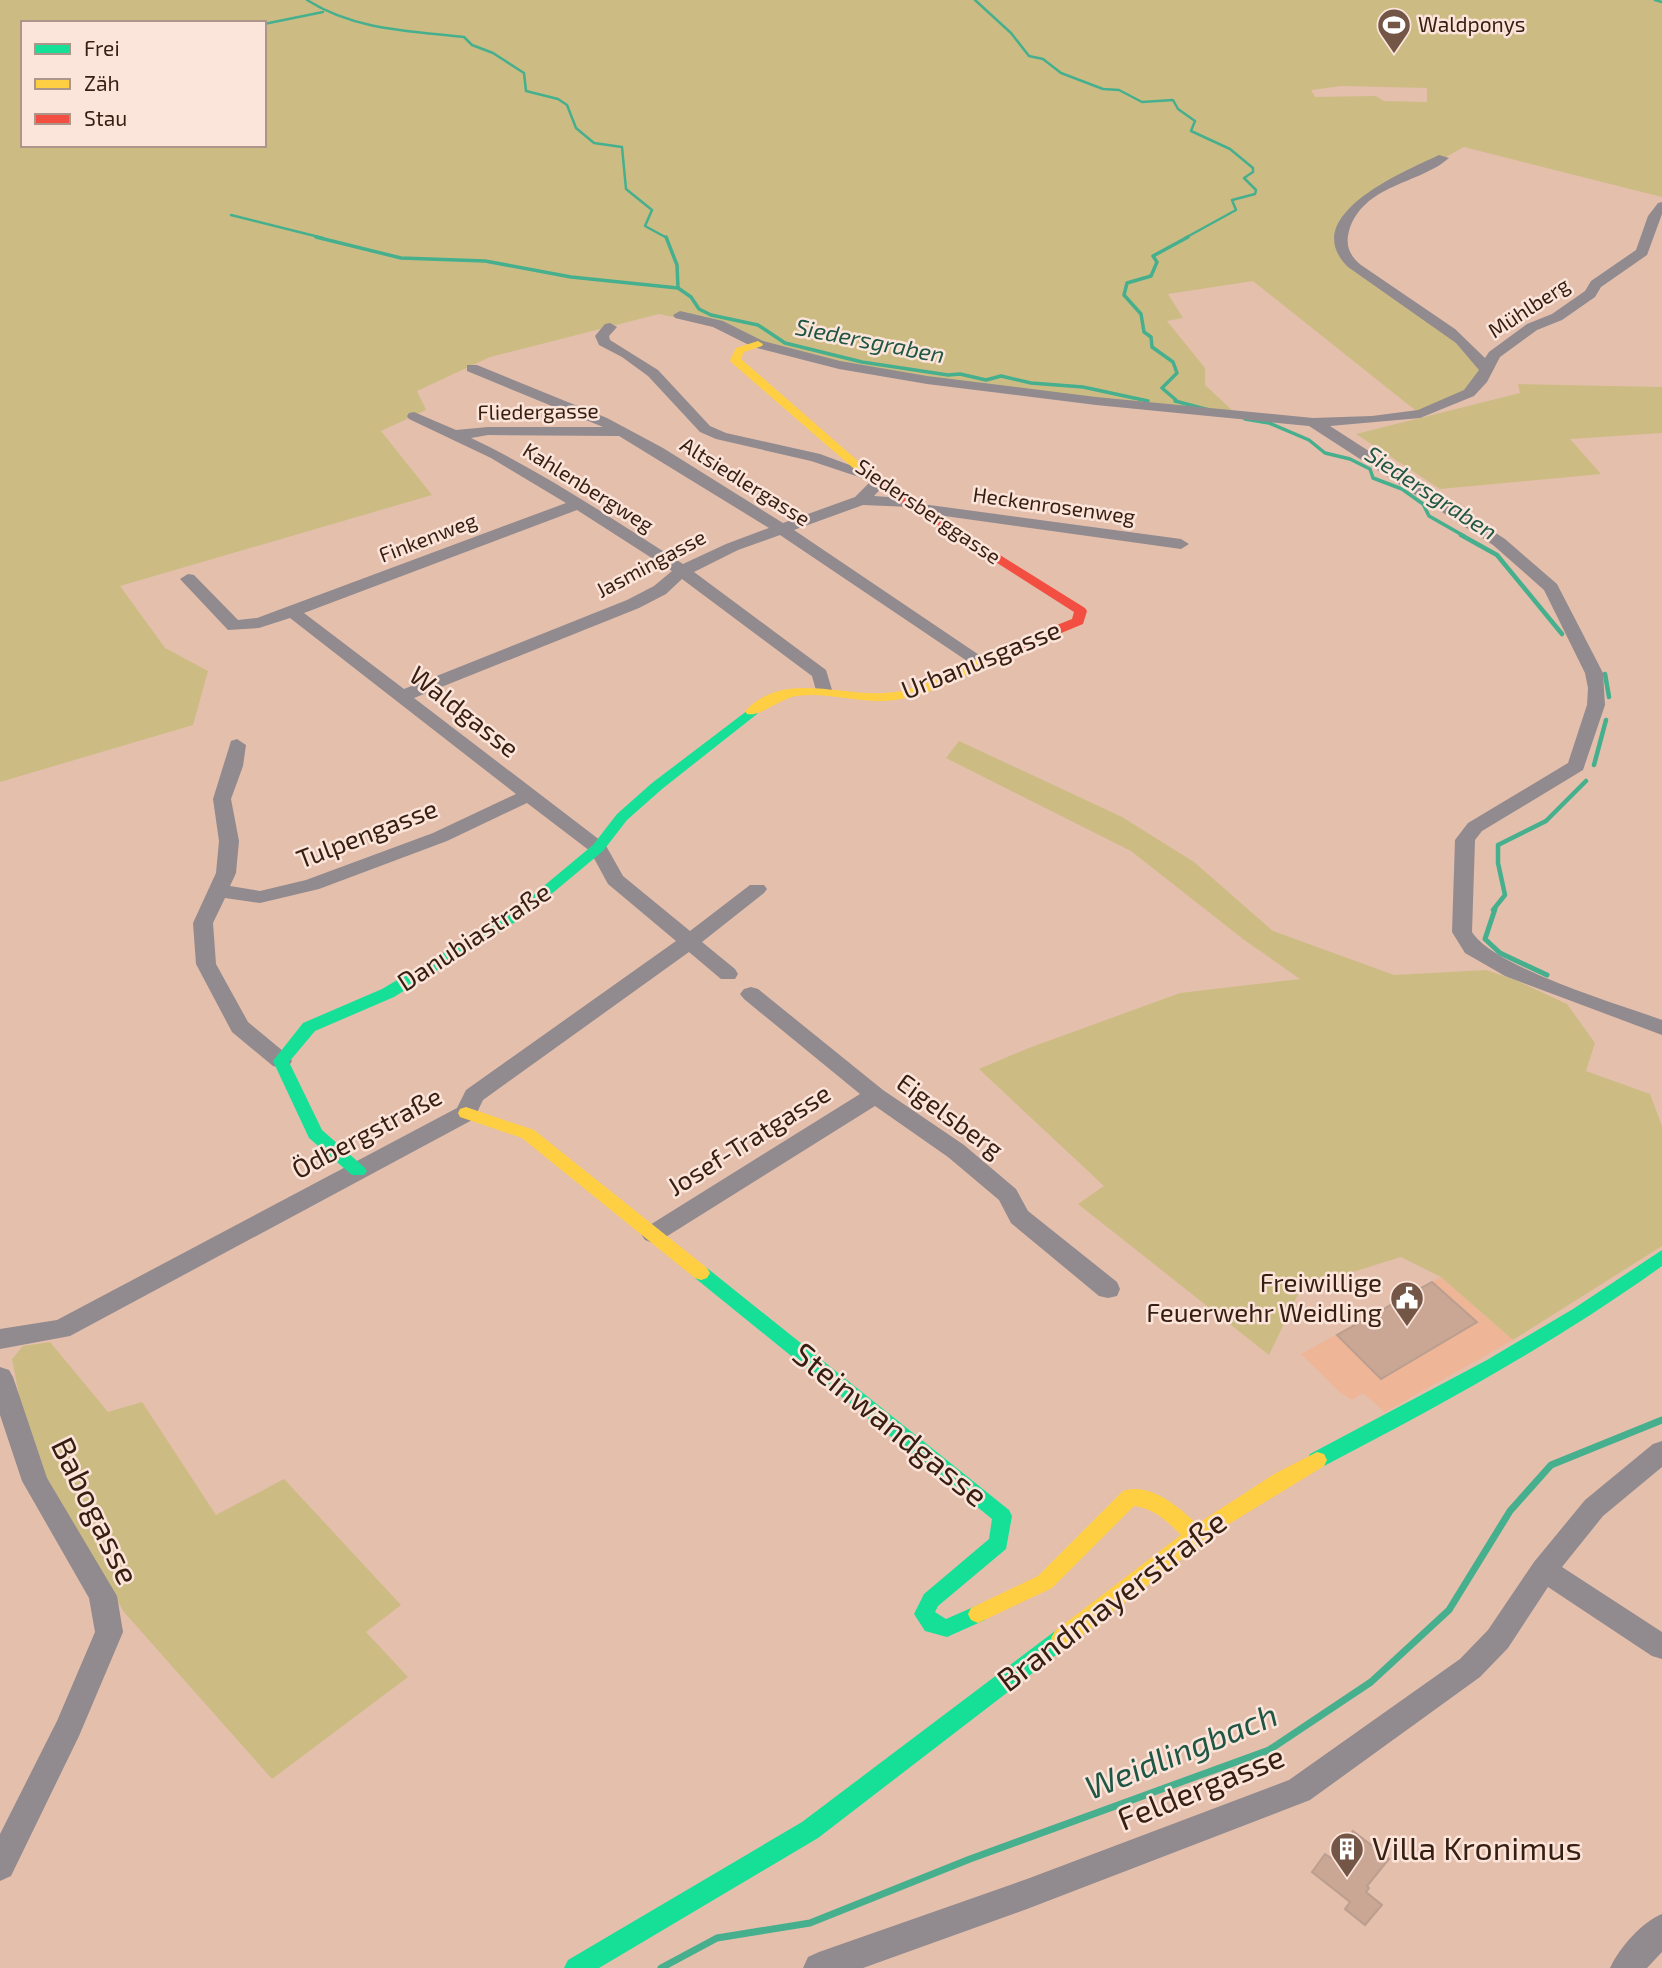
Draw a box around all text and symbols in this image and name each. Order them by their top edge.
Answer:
sports icon: Waldponys [1375,6,1413,55]
place label: Waldponys [1418,11,1526,36]
legend [21,21,266,147]
text: Frei [84,35,120,60]
text: Zäh [84,70,120,95]
text: Stau [84,105,127,130]
street label: Mühlberg [1483,271,1574,342]
water label: Siedersgraben [793,312,947,368]
street label: Fliedergasse [477,397,599,424]
street label: Altsiedlergasse [676,431,815,531]
street label: Kahlenbergweg [519,437,659,537]
water label: Siedersgraben [1360,439,1503,545]
street label: Siedersberggasse [852,453,1006,569]
street label: Heckenrosenweg [971,481,1137,528]
street label: Finkenweg [375,506,480,567]
street label: Jasmingasse [591,523,710,602]
street label: Urbanusgasse [896,613,1065,705]
street label: Waldgasse [404,659,526,763]
street label: Tulpengasse [292,792,441,874]
street label: Danubiastraße [391,875,556,997]
street label: Eigelsberg [892,1066,1010,1164]
street label: Josef-Tratgasse [661,1076,835,1201]
street label: Ödbergstraße [286,1079,447,1184]
place label: Freiwillige Feuerwehr Weidling [1146,1266,1382,1327]
public building icon: Freiwillige Feuerwehr Weidling [1388,1279,1426,1328]
street label: Steinwandgasse [786,1333,996,1514]
street label: Babogasse [45,1430,149,1590]
street label: Brandmayerstraße [989,1501,1233,1698]
water label: Weidlingbach [1079,1693,1283,1807]
street label: Feldergasse [1111,1735,1289,1837]
place label: Villa Kronimus [1372,1828,1582,1866]
building icon: Villa Kronimus [1328,1830,1366,1879]

